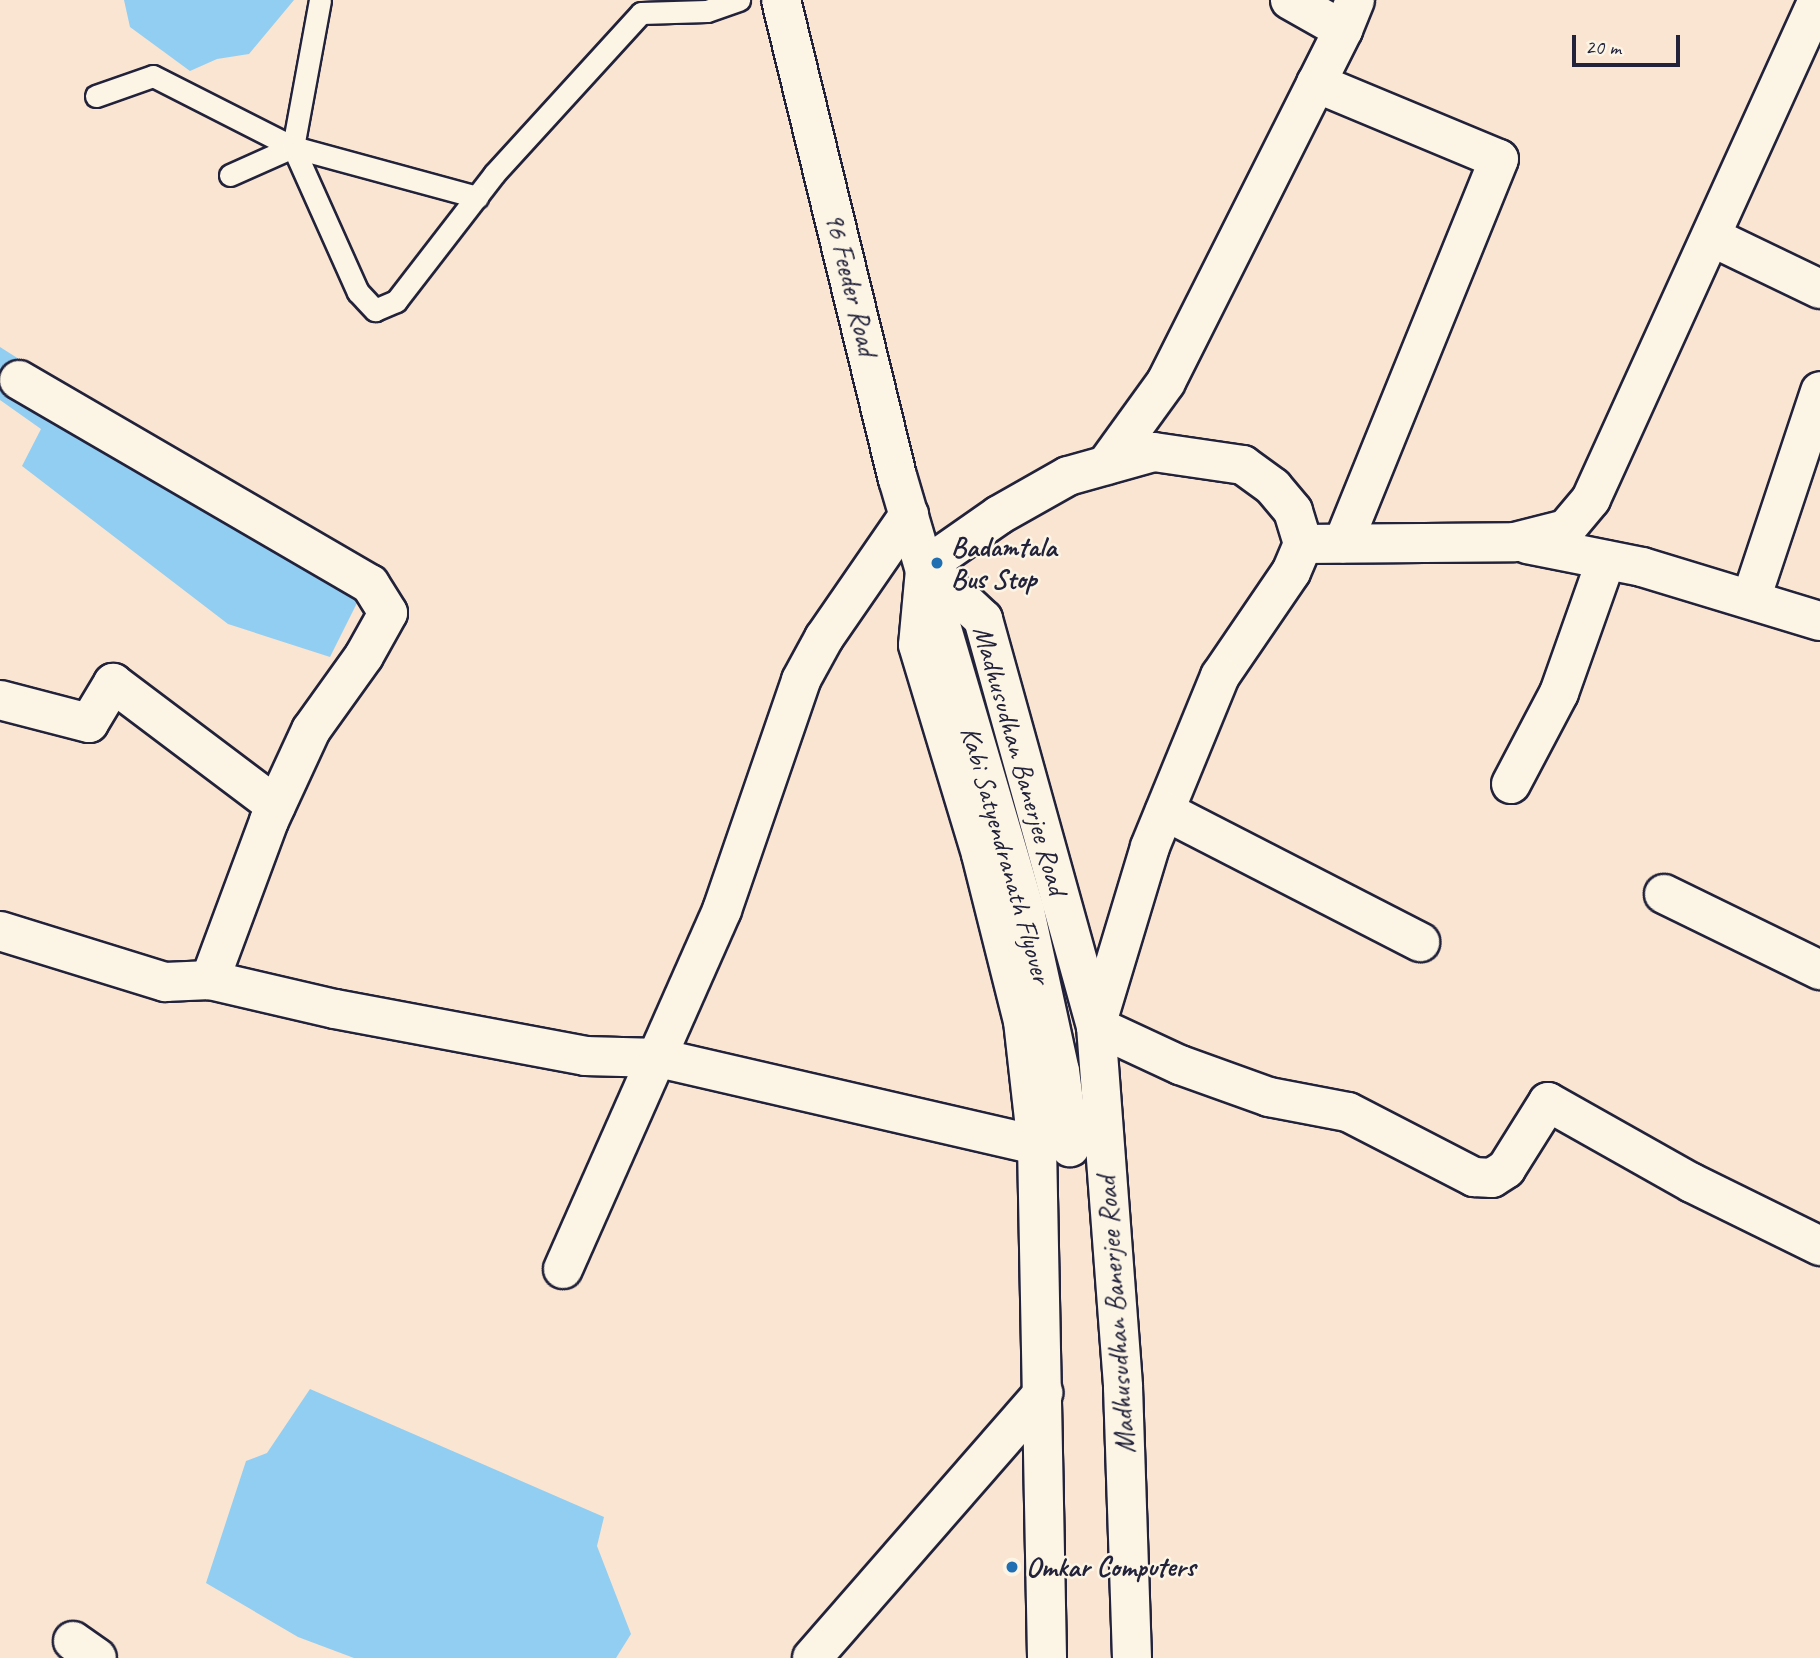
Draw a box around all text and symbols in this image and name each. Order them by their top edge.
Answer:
scale bar [1575,21,1684,65]
text: 20 m [1585,34,1621,60]
street label: 96 Feeder Road [817,209,885,359]
place label: Badamtala Bus Stop [951,530,1056,596]
marker: Badamtala Bus Stop [929,555,945,571]
street label: Madhusudhan Banerjee Road [966,622,1074,898]
street label: Kabi Satyendranath Flyover [953,722,1059,988]
street label: Madhusudhan Banerjee Road [1090,1175,1142,1455]
place label: Omkar Computers [1026,1550,1195,1584]
marker: Omkar Computers [1004,1559,1020,1575]

